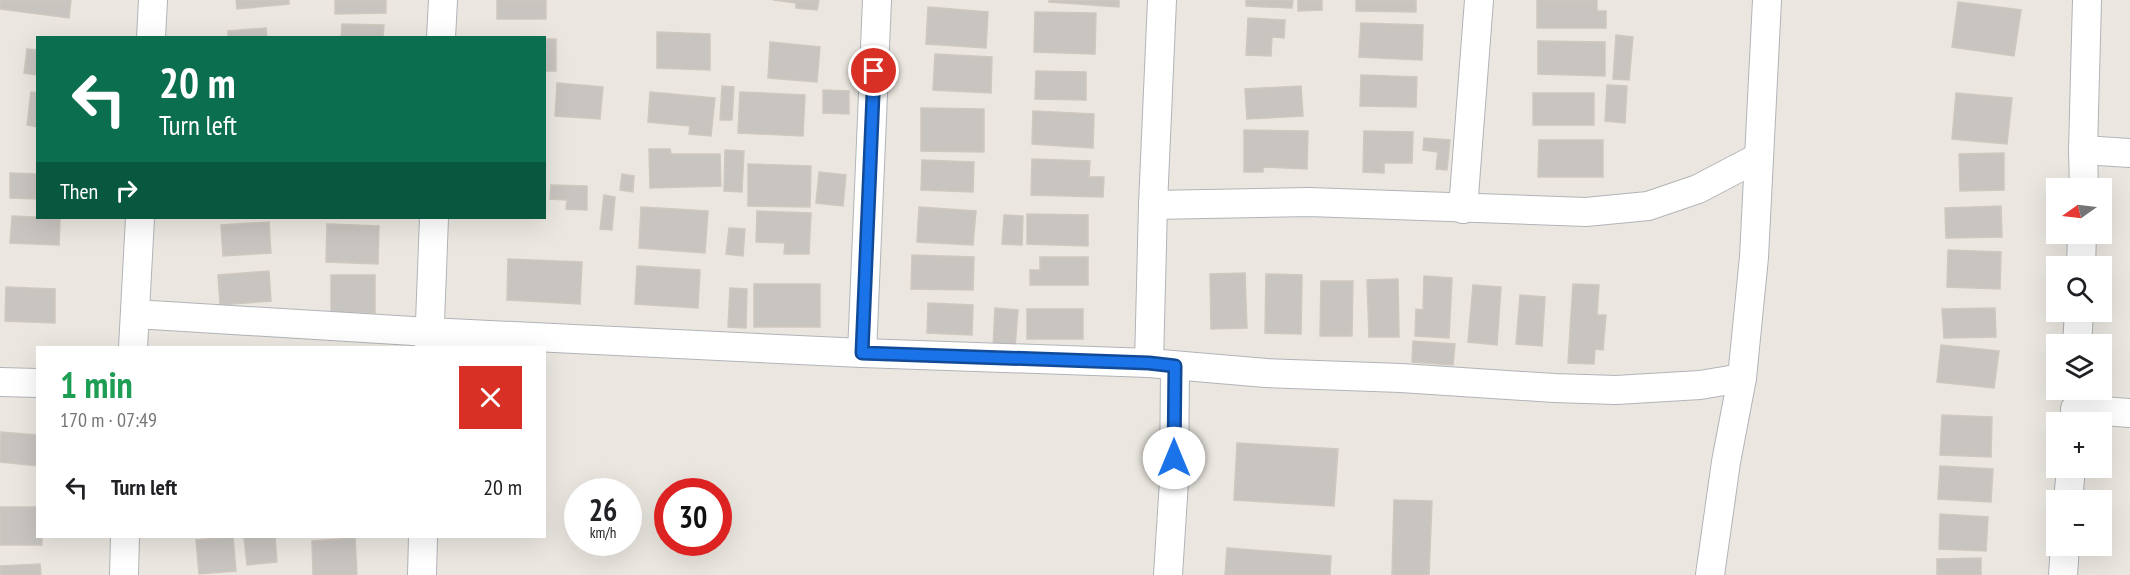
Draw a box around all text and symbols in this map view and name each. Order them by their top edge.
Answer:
pin [848,45,899,96]
icon: arrive [857,54,890,87]
text: 20 m [159,55,236,110]
icon: left [60,60,138,138]
text: Turn left [159,108,237,142]
icon: right [110,174,143,207]
text: Then [60,177,98,205]
north arrow [2046,178,2112,244]
map controls [2046,178,2112,556]
button: search [2046,256,2112,322]
button: layers [2046,334,2112,400]
text: 1 min [60,361,133,408]
button: close [459,366,522,429]
text: 170 m · 07:49 [60,407,157,433]
button: + [2046,412,2112,478]
position arrow [1142,426,1206,490]
icon: left [60,471,93,504]
text: Turn left [111,473,177,501]
text: 20 m [483,473,522,501]
speed limit sign: 30 [654,478,732,556]
text: 26 [589,490,617,529]
button: − [2046,490,2112,556]
text: km/h [590,523,616,542]

